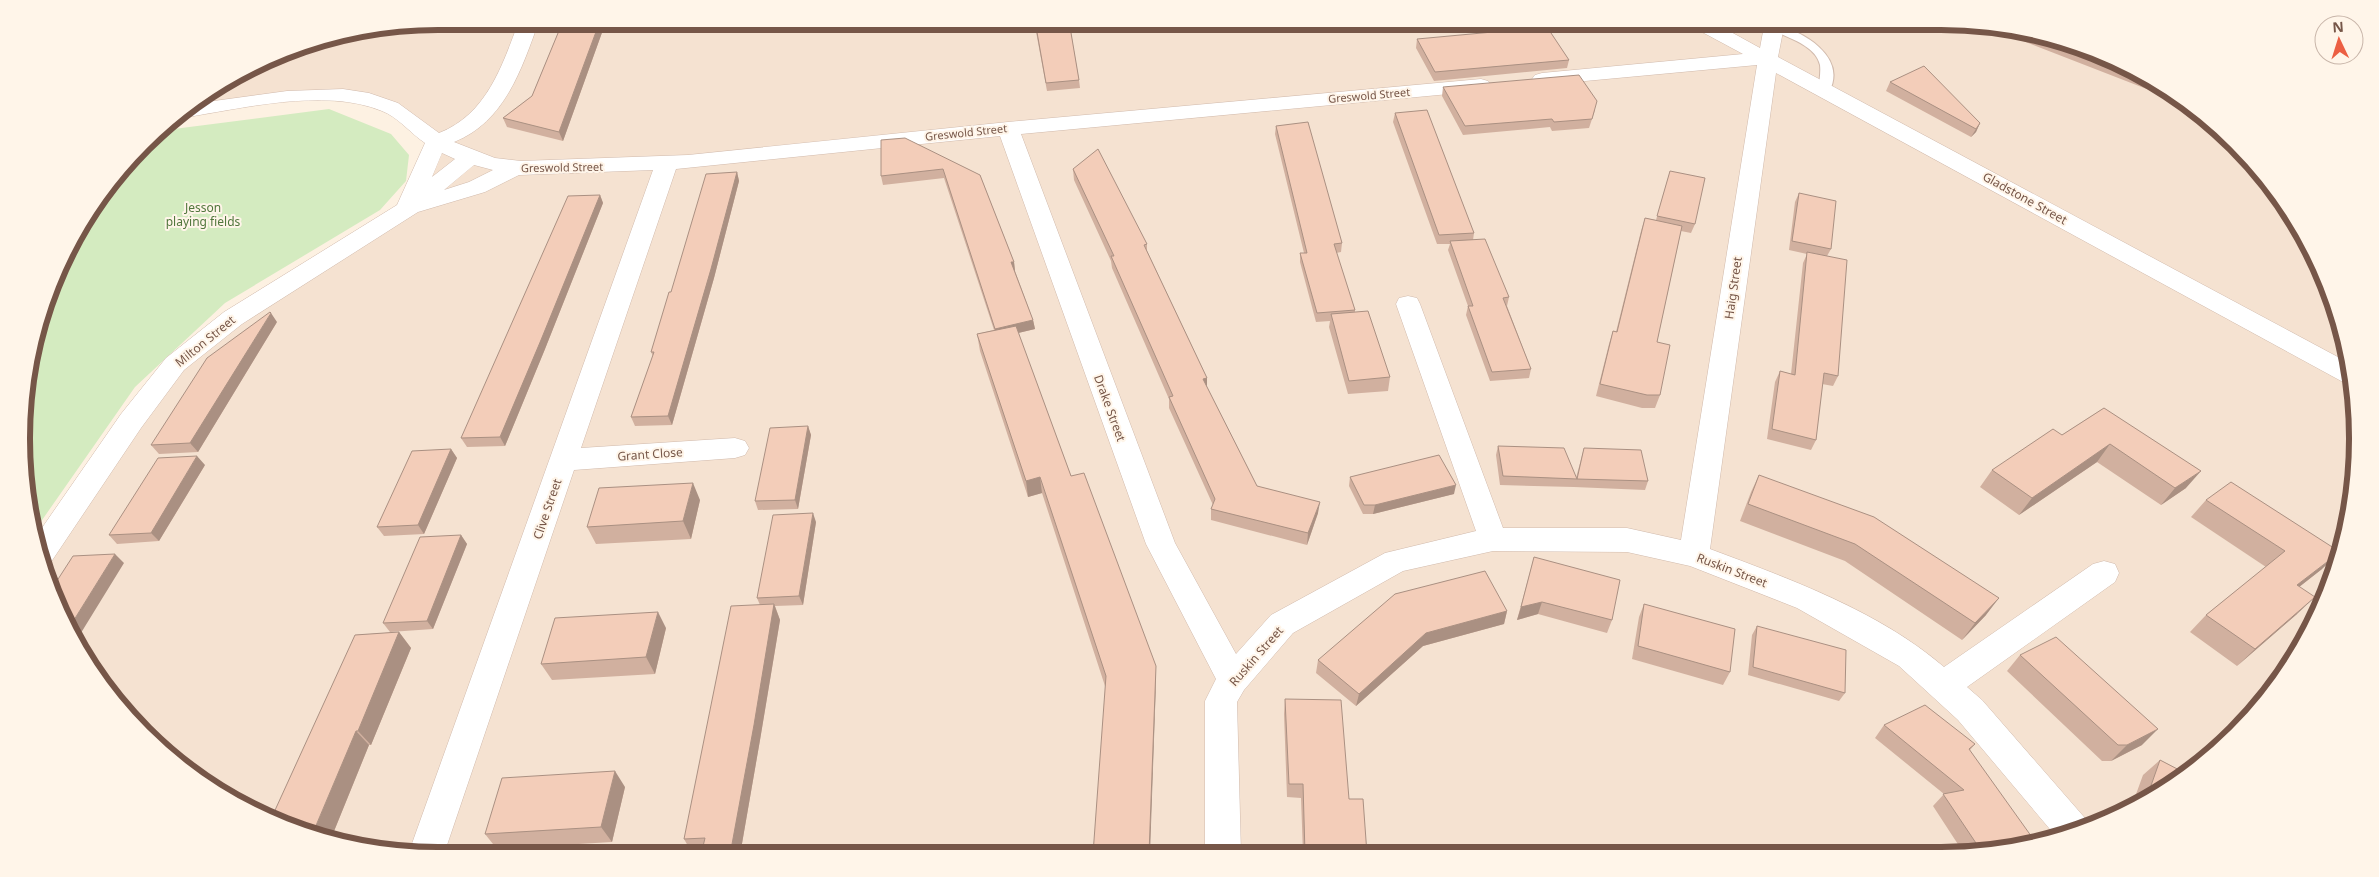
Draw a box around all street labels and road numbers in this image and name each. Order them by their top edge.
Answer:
street label: Greswold Street [1327,84,1411,106]
street label: Greswold Street [924,120,1008,144]
street label: Greswold Street [521,159,603,175]
street label: Gladstone Street [1980,168,2071,229]
street label: Haig Street [1720,255,1746,320]
street label: Milton Street [171,311,239,370]
street label: Drake Street [1090,372,1130,444]
street label: Grant Close [617,443,683,465]
street label: Clive Street [529,476,566,542]
street label: Ruskin Street [1694,549,1770,591]
street label: Ruskin Street [1225,622,1287,690]

